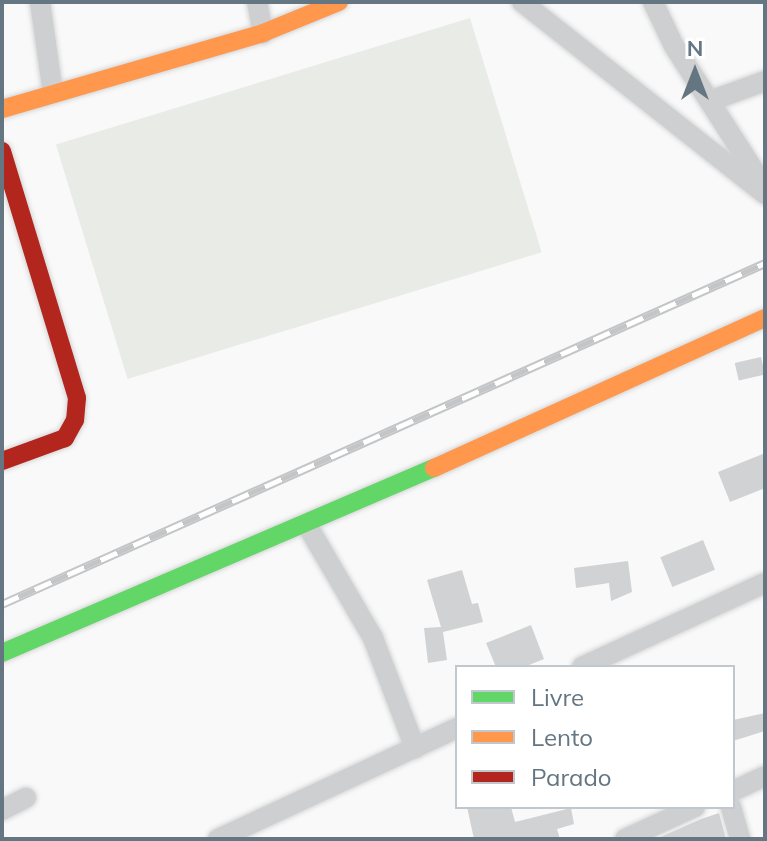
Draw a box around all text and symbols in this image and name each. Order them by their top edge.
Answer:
north arrow [655,32,735,112]
text: N [687,34,703,62]
legend [455,665,735,809]
text: Livre [531,682,584,712]
text: Lento [531,722,593,752]
text: Parado [531,762,612,792]

